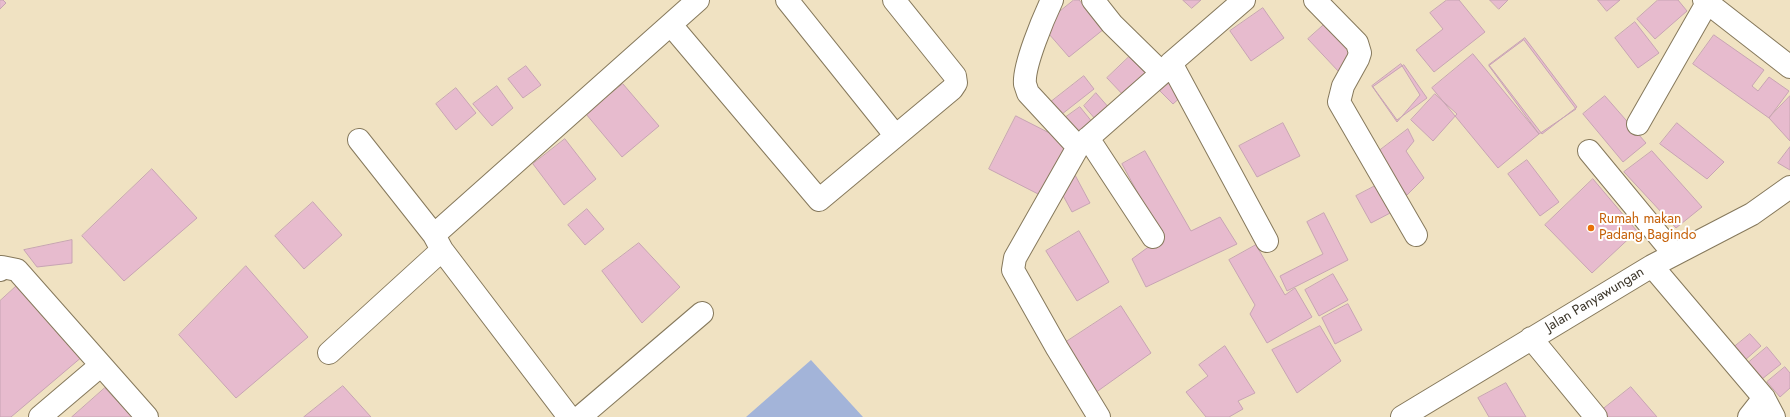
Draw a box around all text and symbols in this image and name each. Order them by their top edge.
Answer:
place label: Rumah makan Padang Bagindo [1599,212,1696,244]
marker: Rumah makan Padang Bagindo [1586,223,1596,233]
street label: Jalan Panyawungan [1543,264,1647,336]

